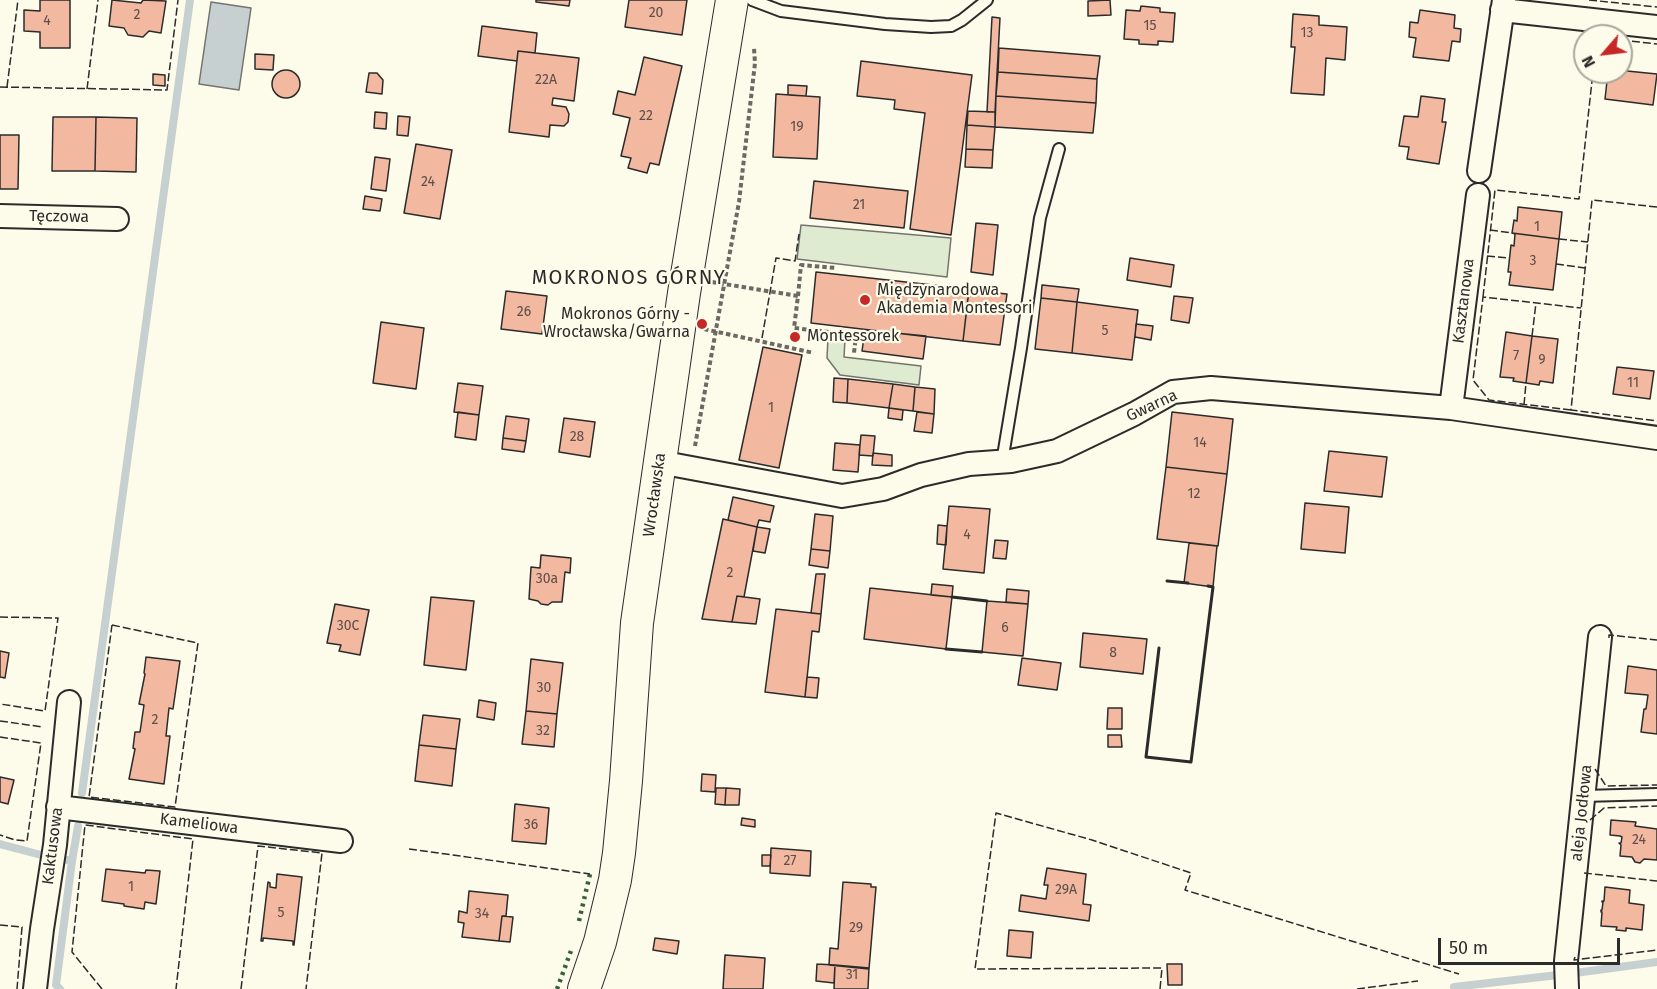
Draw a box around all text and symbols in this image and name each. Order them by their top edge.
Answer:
house number: 20 [649,5,663,21]
house number: 2 [134,7,140,23]
house number: 4 [43,13,51,29]
house number: 15 [1143,18,1157,34]
north arrow [1573,24,1633,84]
house number: 13 [1300,25,1314,41]
text: N [1578,53,1599,71]
house number: 22A [535,72,557,88]
house number: 22 [639,108,653,124]
house number: 19 [790,119,804,135]
house number: 24 [421,174,435,190]
house number: 21 [853,197,865,213]
street label: Tęczowa [29,207,89,227]
house number: 1 [1534,219,1540,235]
house number: 3 [1530,253,1536,269]
street label: Kasztanowa [1449,257,1479,345]
district label: MOKRONOS GÓRNY [532,266,726,290]
place label: Międzynarodowa Akademia Montessori [877,281,1033,319]
marker: Międzynarodowa Akademia Montessori [858,293,872,307]
house number: 26 [517,304,531,320]
place label: Mokronos Górny - Wrocławska/Gwarna [543,305,690,343]
marker: Mokronos Górny - Wrocławska/Gwarna [695,317,709,331]
house number: 5 [1101,323,1109,339]
place label: Montessorek [807,327,899,347]
marker: Montessorek [788,330,802,344]
house number: 7 [1513,348,1519,364]
house number: 9 [1538,352,1546,368]
house number: 11 [1627,375,1639,391]
street label: Gwarna [1123,386,1181,426]
house number: 1 [768,400,774,416]
house number: 28 [570,429,584,445]
house number: 14 [1193,435,1207,451]
street label: Wrocławska [640,452,670,538]
house number: 12 [1188,486,1200,502]
house number: 4 [963,527,971,543]
house number: 2 [727,565,733,581]
house number: 30a [536,571,558,587]
house number: 30C [337,618,359,634]
house number: 6 [1001,620,1009,636]
house number: 8 [1109,645,1117,661]
house number: 30 [537,680,551,696]
house number: 2 [152,712,158,728]
house number: 32 [536,723,550,739]
street label: aleja Jodłowa [1567,764,1597,862]
street label: Kaktusowa [39,806,67,886]
street label: Kameliowa [159,810,239,838]
house number: 36 [524,817,538,833]
house number: 24 [1632,832,1646,848]
house number: 27 [783,853,797,869]
house number: 1 [128,879,134,895]
house number: 29A [1055,882,1077,898]
house number: 5 [277,905,285,921]
house number: 34 [475,906,489,922]
house number: 29 [849,920,863,936]
scale bar [1441,926,1622,964]
text: 50 m [1449,937,1488,959]
house number: 31 [846,967,858,983]

